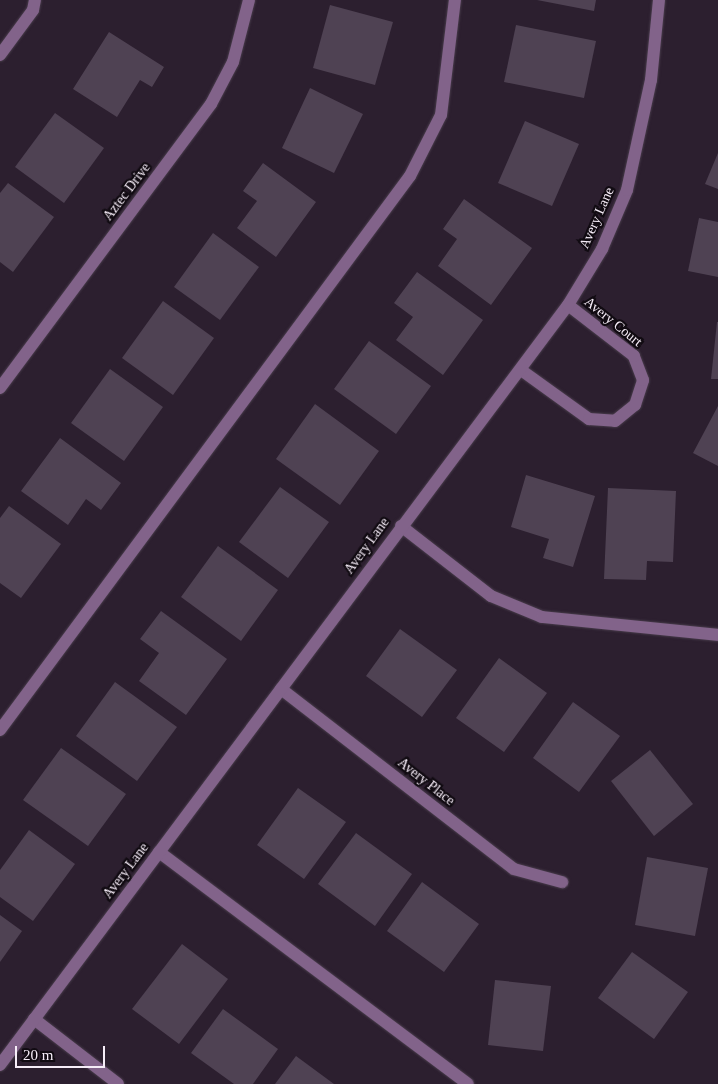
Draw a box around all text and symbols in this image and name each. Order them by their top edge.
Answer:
street label: Aztec Drive [100,160,154,224]
street label: Avery Lane [576,185,618,251]
street label: Avery Court [581,294,645,350]
street label: Avery Lane [341,515,393,577]
street label: Avery Place [394,755,458,809]
street label: Avery Lane [100,840,152,902]
scale bar [18,1036,108,1068]
text: 20 m [23,1047,53,1063]

